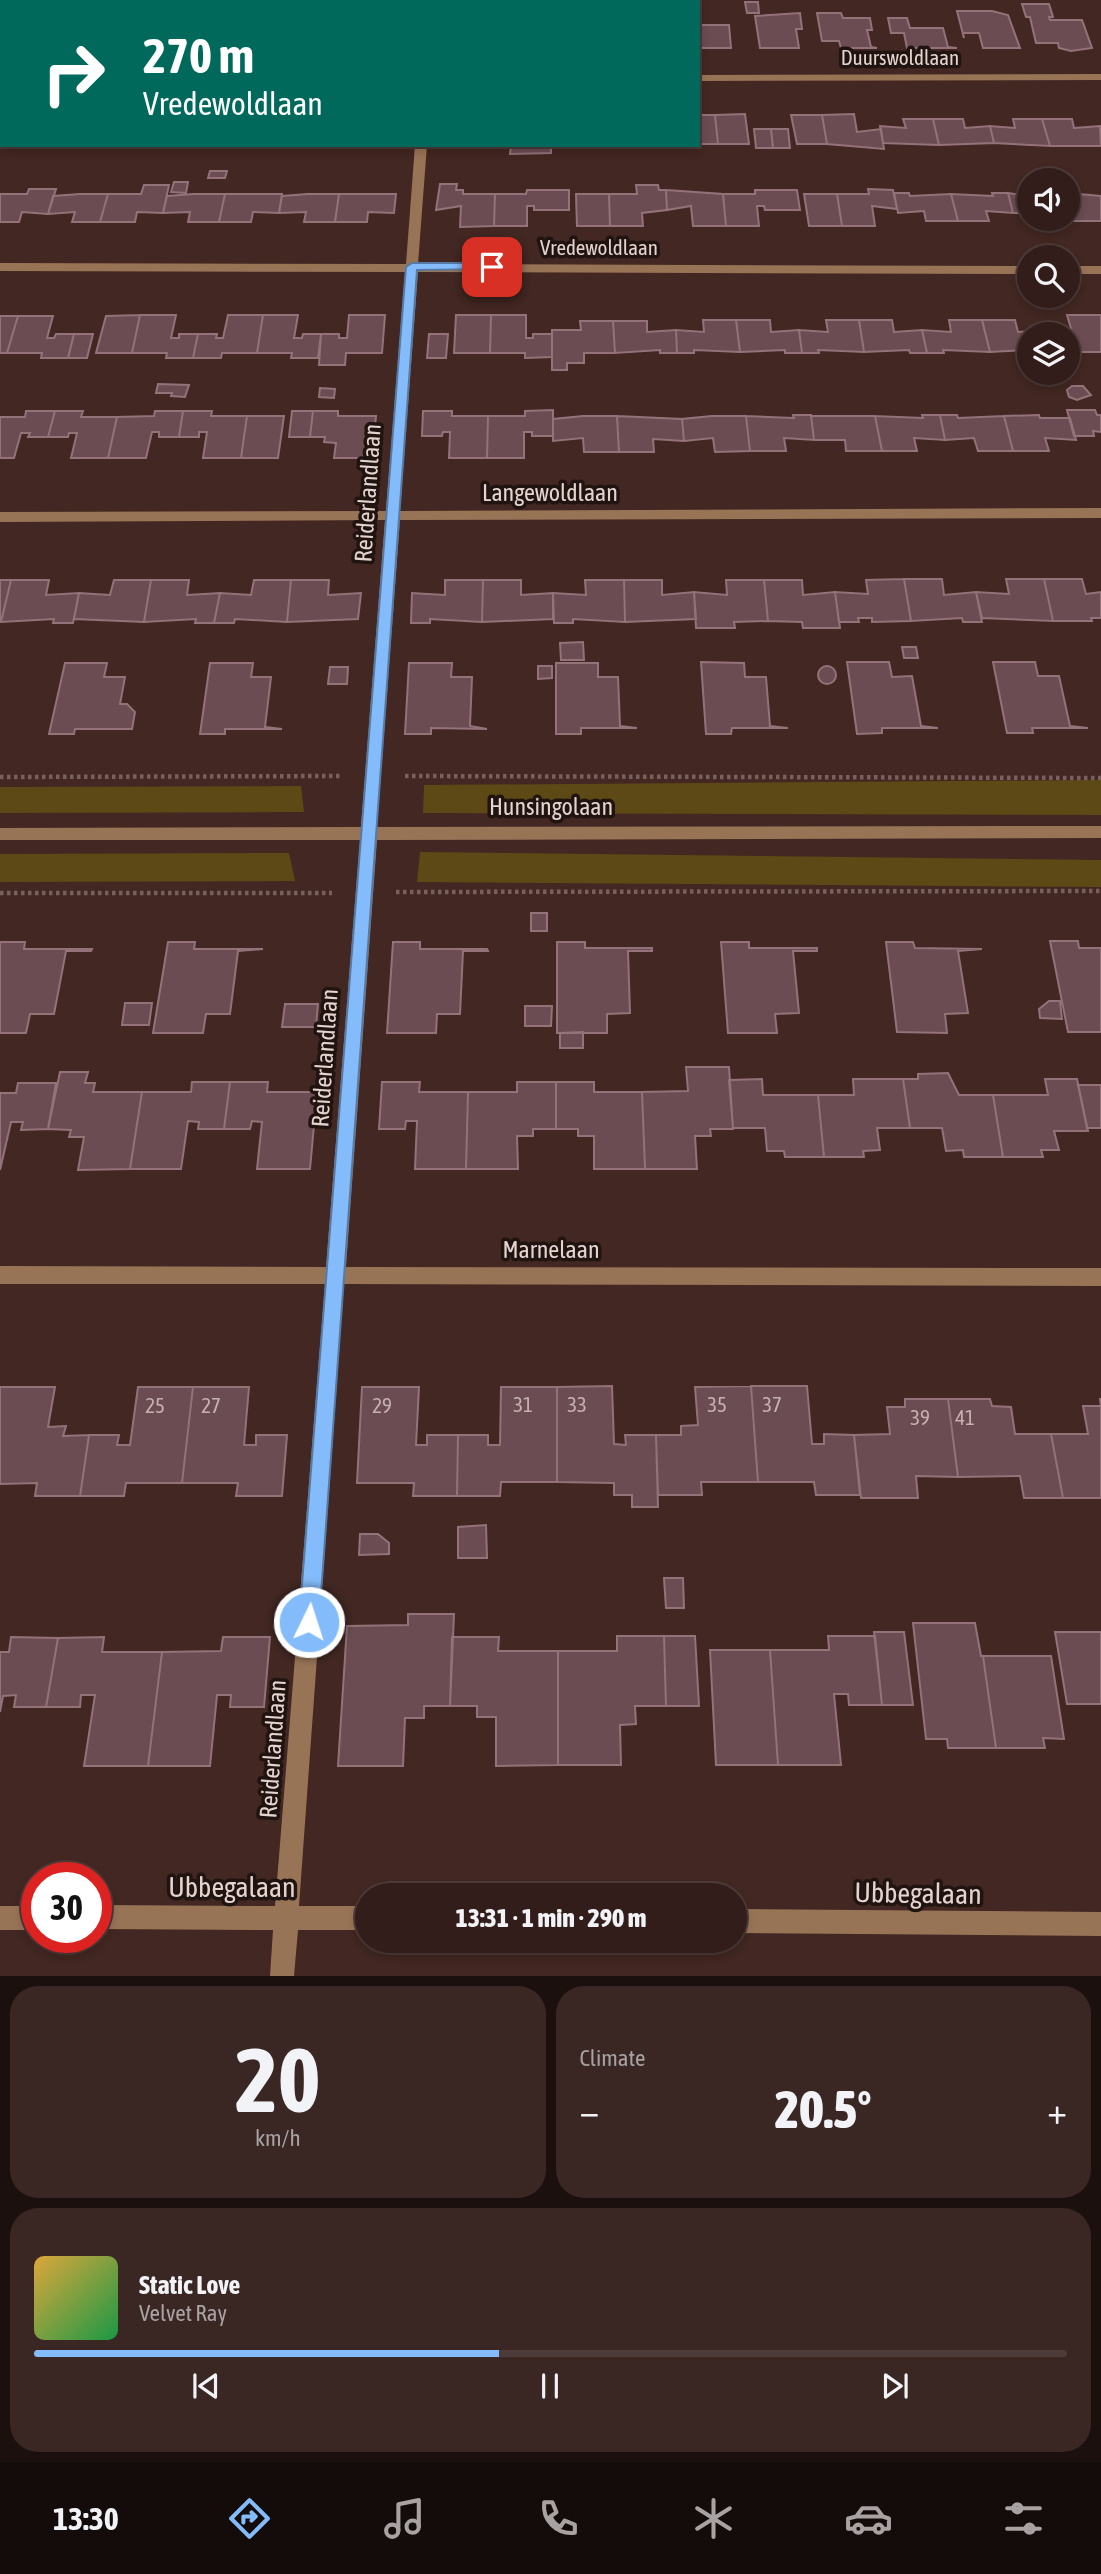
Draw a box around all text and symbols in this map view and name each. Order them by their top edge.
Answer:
text: 270 m [143,27,254,83]
icon: right [28,28,119,119]
street label: Duurswoldlaan [841,45,959,69]
text: Vredewoldlaan [143,85,323,122]
map controls [1017,168,1080,385]
button: sound [1017,168,1080,231]
street label: Vredewoldlaan [540,235,658,259]
pin [462,237,522,297]
button: search [1017,245,1080,308]
icon: arrive [473,248,511,286]
button: layers [1017,322,1080,385]
street label: Reiderlandlaan [349,423,386,563]
street label: Langewoldlaan [482,479,618,506]
street label: Hunsingolaan [489,793,613,820]
street label: Reiderlandlaan [306,988,343,1128]
street label: Marnelaan [502,1236,600,1263]
house number: 31 [513,1392,533,1416]
house number: 33 [567,1392,587,1416]
house number: 35 [707,1392,727,1416]
house number: 37 [762,1392,782,1416]
house number: 25 [145,1393,165,1417]
house number: 27 [201,1393,221,1417]
house number: 29 [372,1393,392,1417]
house number: 39 [910,1405,930,1429]
house number: 41 [955,1405,975,1429]
position arrow [272,1585,346,1659]
street label: Reiderlandlaan [254,1679,291,1819]
speed limit sign: 30 [21,1862,112,1953]
street label: Ubbegalaan [168,1871,296,1903]
street label: Ubbegalaan [854,1876,982,1910]
text: 13:31 · 1 min · 290 m [456,1903,646,1933]
text: 20 [235,2027,321,2131]
text: Climate [580,2045,645,2071]
text: 20.5° [775,2079,872,2139]
text: − [580,2089,599,2132]
text: + [1047,2089,1067,2132]
text: km/h [255,2125,301,2151]
text: Static Love [139,2270,240,2300]
text: Velvet Ray [139,2300,227,2326]
icon: previous [187,2367,225,2405]
icon: pause [531,2367,569,2405]
icon: next [876,2367,914,2405]
icon: directions [225,2494,274,2543]
icon: music [380,2494,429,2543]
icon: phone [534,2494,583,2543]
icon: climate [689,2494,738,2543]
icon: car [844,2494,893,2543]
icon: filters [999,2494,1048,2543]
text: 13:30 [53,2500,119,2537]

